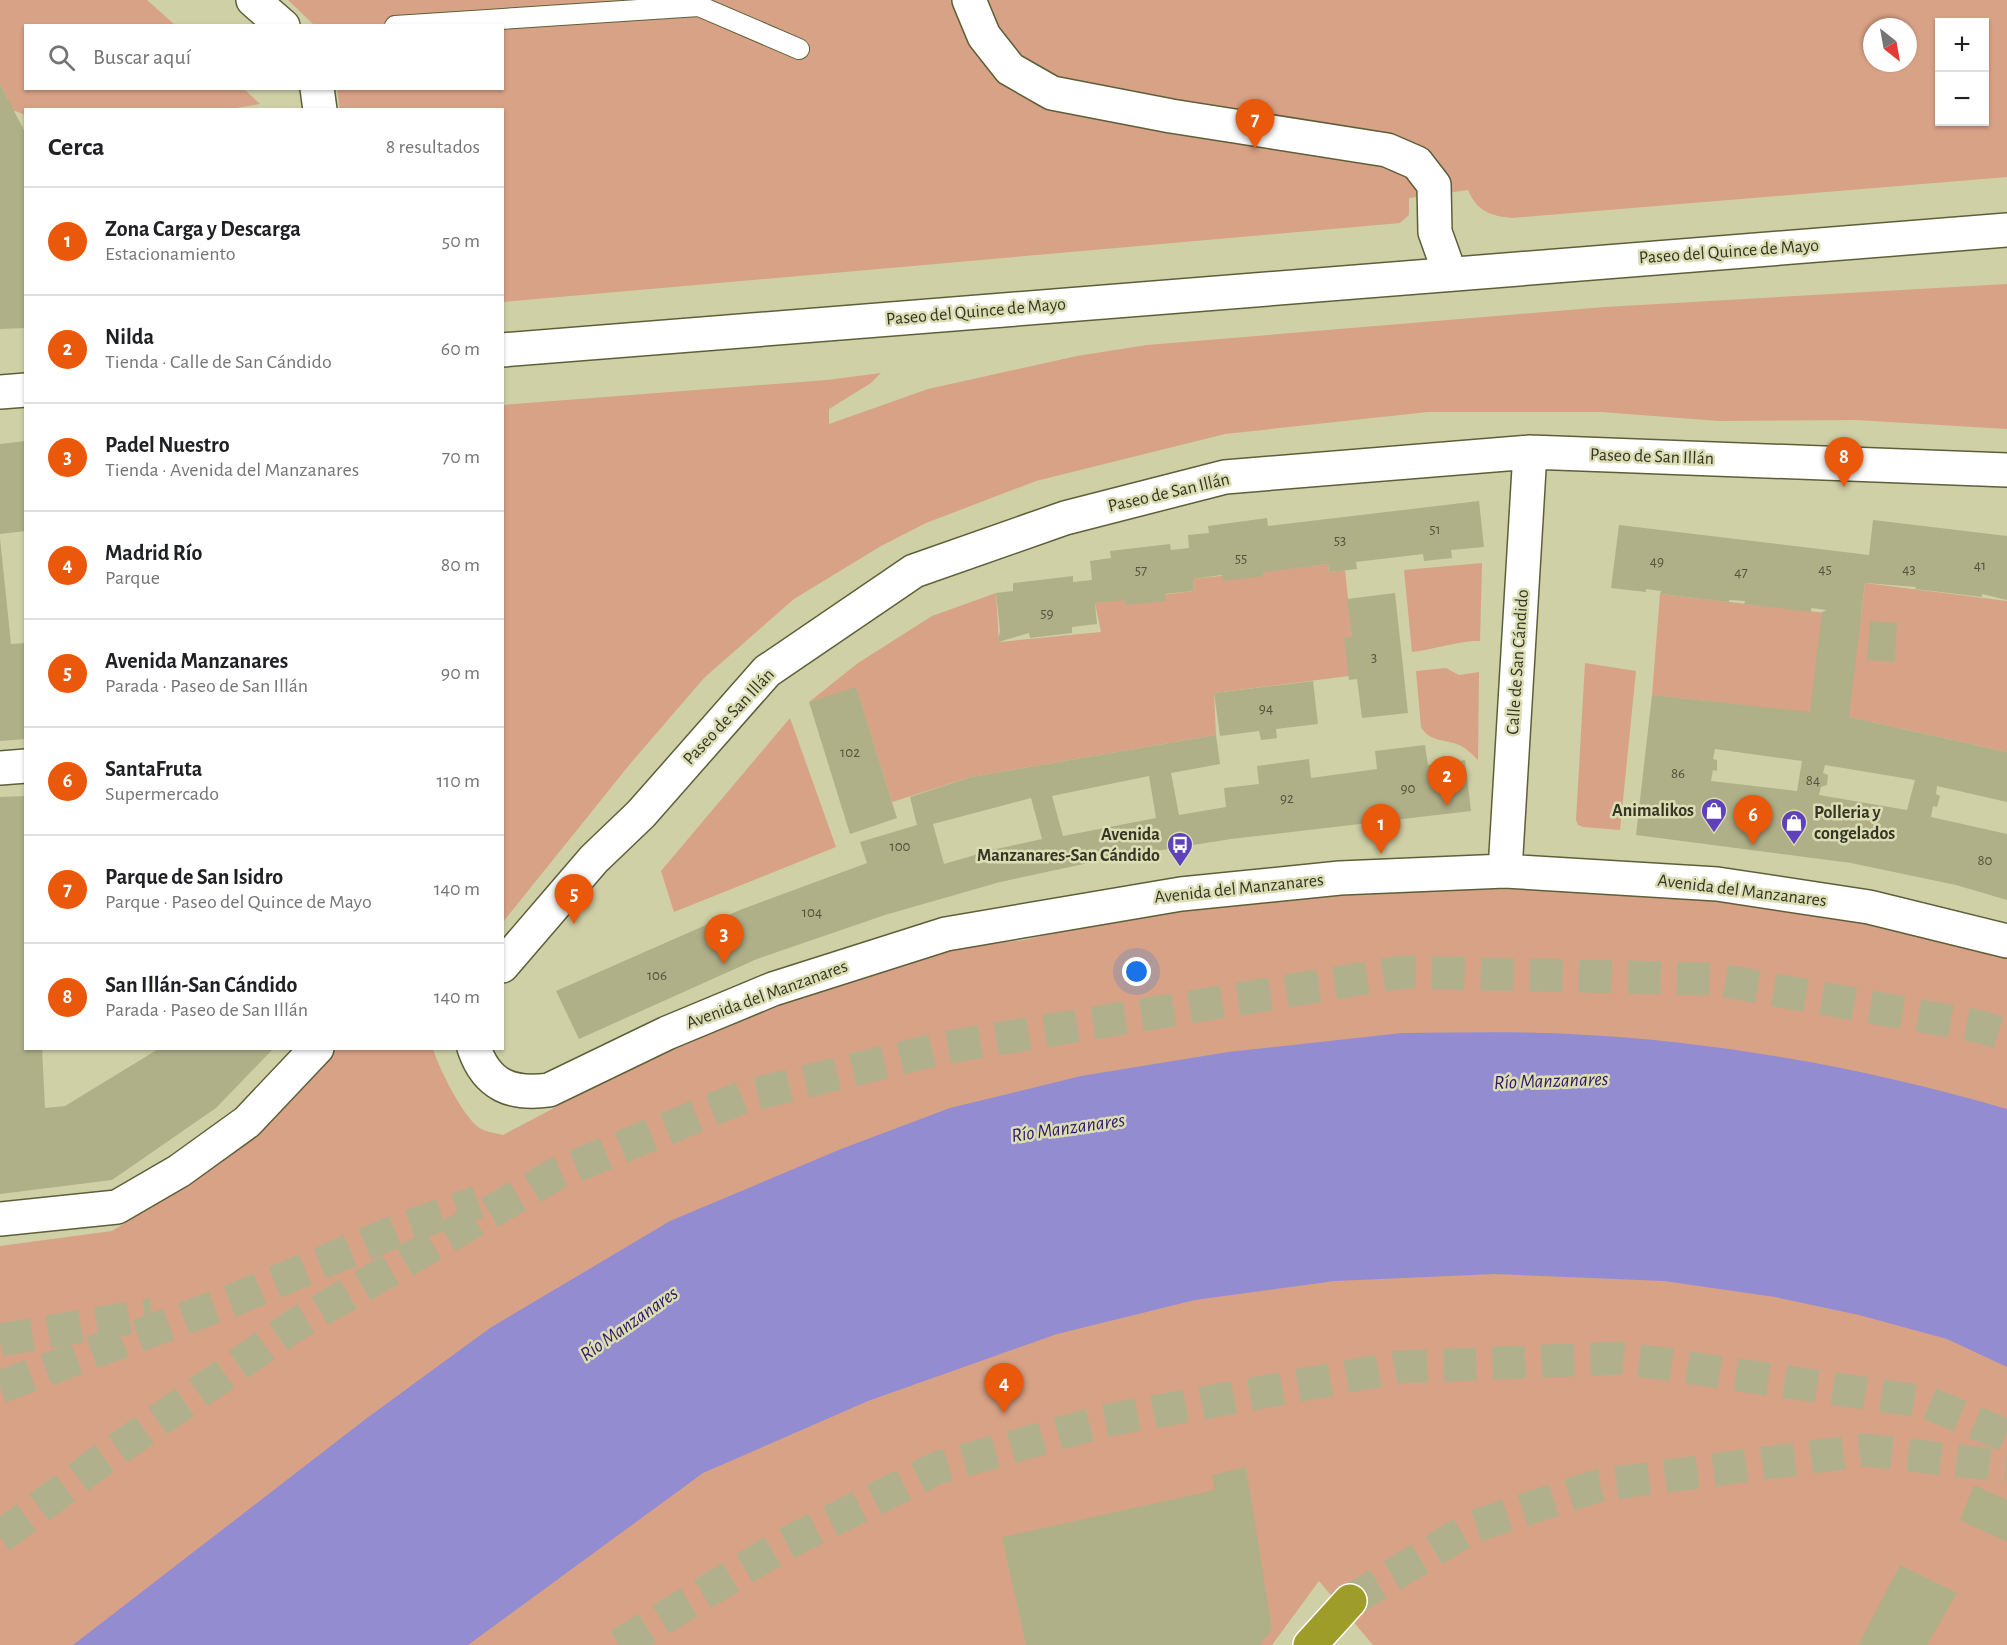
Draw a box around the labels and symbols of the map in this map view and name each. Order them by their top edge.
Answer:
north arrow [1863,18,1917,72]
pin: 7 [1236,100,1274,149]
street label: Paseo del Quince de Mayo [1638,237,1820,267]
street label: Paseo del Quince de Mayo [885,295,1067,329]
pin: 8 [1824,438,1864,487]
street label: Paseo de San Illán [1590,446,1714,468]
street label: Paseo de San Illán [1106,470,1232,516]
house number: 51 [1429,522,1441,537]
house number: 53 [1334,533,1346,548]
house number: 55 [1235,551,1247,566]
house number: 49 [1650,554,1664,569]
house number: 41 [1974,558,1986,573]
house number: 45 [1818,562,1832,577]
house number: 43 [1902,562,1916,577]
house number: 57 [1135,563,1147,578]
house number: 47 [1734,565,1748,580]
street label: Calle de San Cándido [1504,589,1532,735]
house number: 59 [1040,606,1054,621]
house number: 3 [1371,650,1377,665]
street label: Paseo de San Illán [680,665,778,769]
house number: 94 [1259,701,1273,716]
house number: 102 [840,745,860,760]
pin: 2 [1428,756,1466,806]
house number: 86 [1671,766,1685,781]
house number: 84 [1806,773,1820,788]
house number: 90 [1401,781,1416,796]
house number: 92 [1280,791,1294,806]
shop icon: Animalikos [1699,796,1729,834]
pin: 6 [1734,796,1772,845]
place label: Animalikos [1612,802,1694,820]
pin: 1 [1362,804,1400,854]
place label: Polleria y congelados [1814,804,1895,843]
shop icon: Polleria y congelados [1779,808,1809,846]
place label: Avenida Manzanares-San Cándido [977,826,1160,865]
bus stop icon: Avenida Manzanares-San Cándido [1165,830,1195,868]
house number: 100 [889,839,911,854]
house number: 80 [1977,853,1993,868]
street label: Avenida del Manzanares [1153,871,1325,907]
street label: Avenida del Manzanares [1656,872,1828,910]
pin: 5 [554,874,594,924]
house number: 104 [802,905,822,920]
pin: 3 [704,914,744,964]
street label: Avenida del Manzanares [684,957,850,1033]
your location [1122,957,1151,986]
house number: 106 [647,968,667,983]
water label: Río Manzanares [1494,1069,1609,1093]
water label: Río Manzanares [1010,1110,1127,1146]
water label: Río Manzanares [576,1283,682,1365]
pin: 4 [984,1364,1024,1413]

